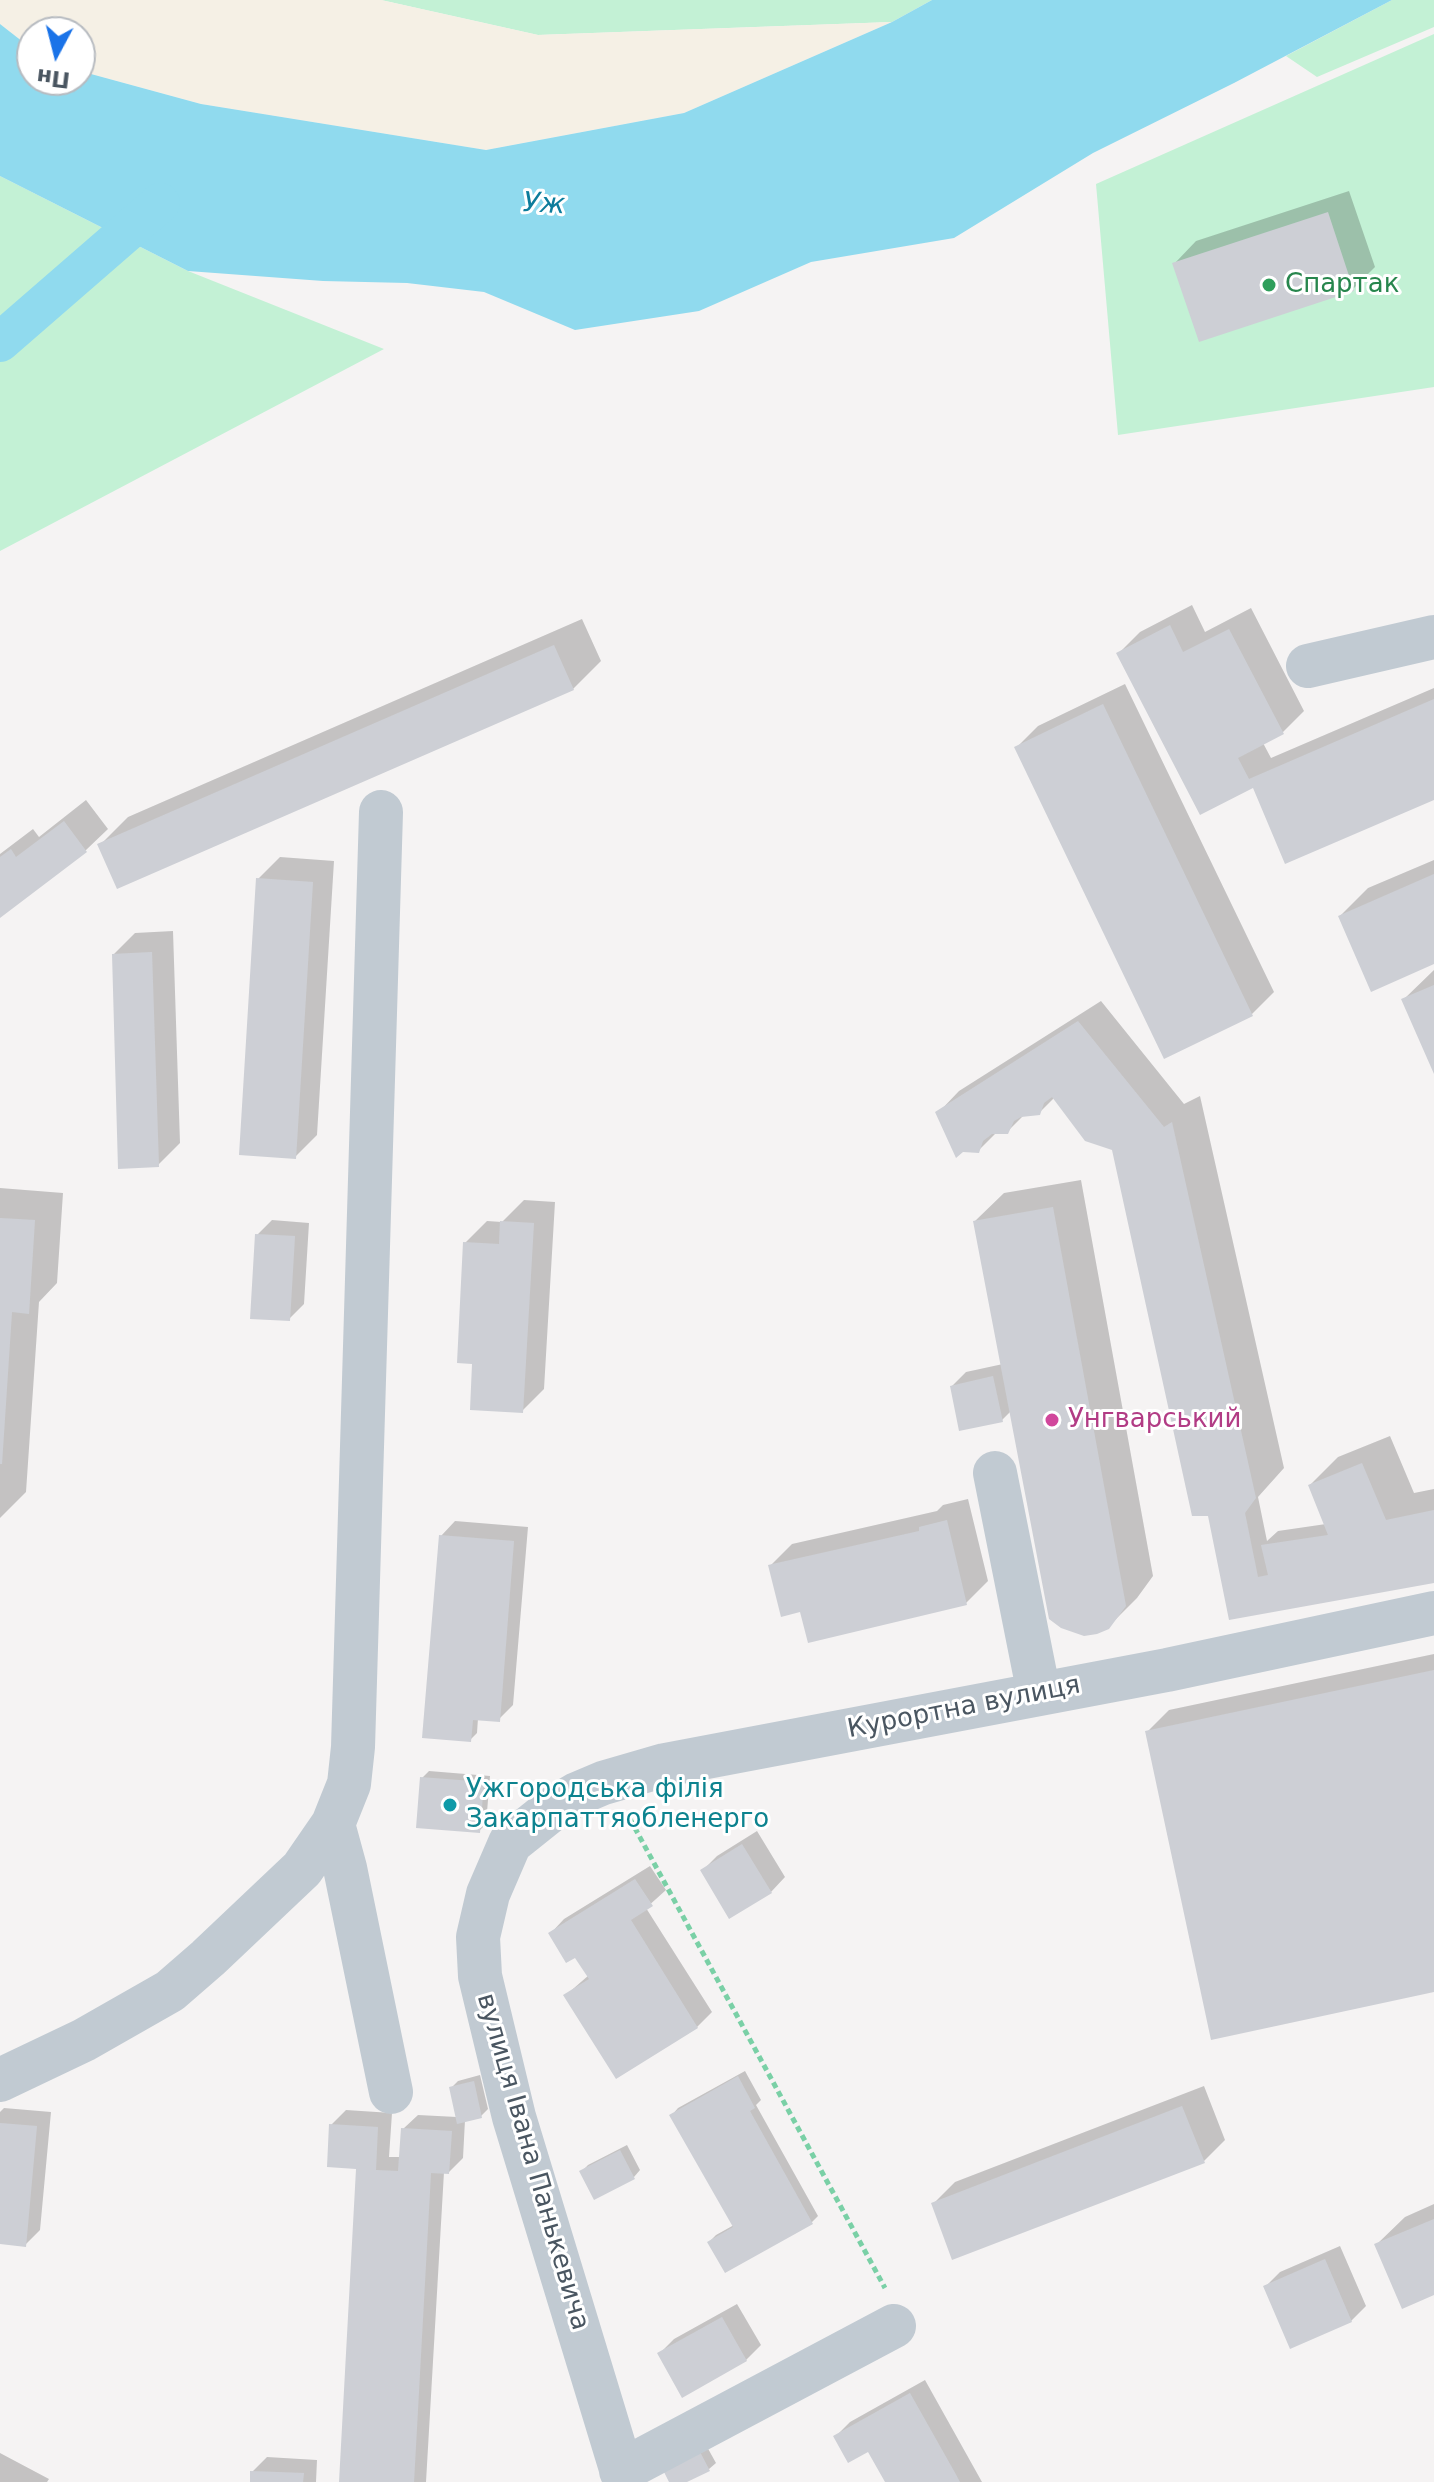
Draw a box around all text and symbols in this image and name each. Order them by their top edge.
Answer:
north arrow [16,16,96,96]
text: Пн [35,64,71,93]
water label: Уж [522,187,566,223]
place label: Спартак [1285,269,1399,301]
marker: Спартак [1260,276,1278,294]
place label: Унгварський [1068,1404,1241,1436]
marker: Унгварський [1043,1411,1061,1429]
street label: Курортна вулиця [845,1670,1083,1746]
place label: Ужгородська філія Закарпаттяобленерго [466,1774,769,1836]
marker: Ужгородська філія Закарпаттяобленерго [441,1796,459,1814]
street label: вулиця Івана Панькевича [469,1990,595,2334]

